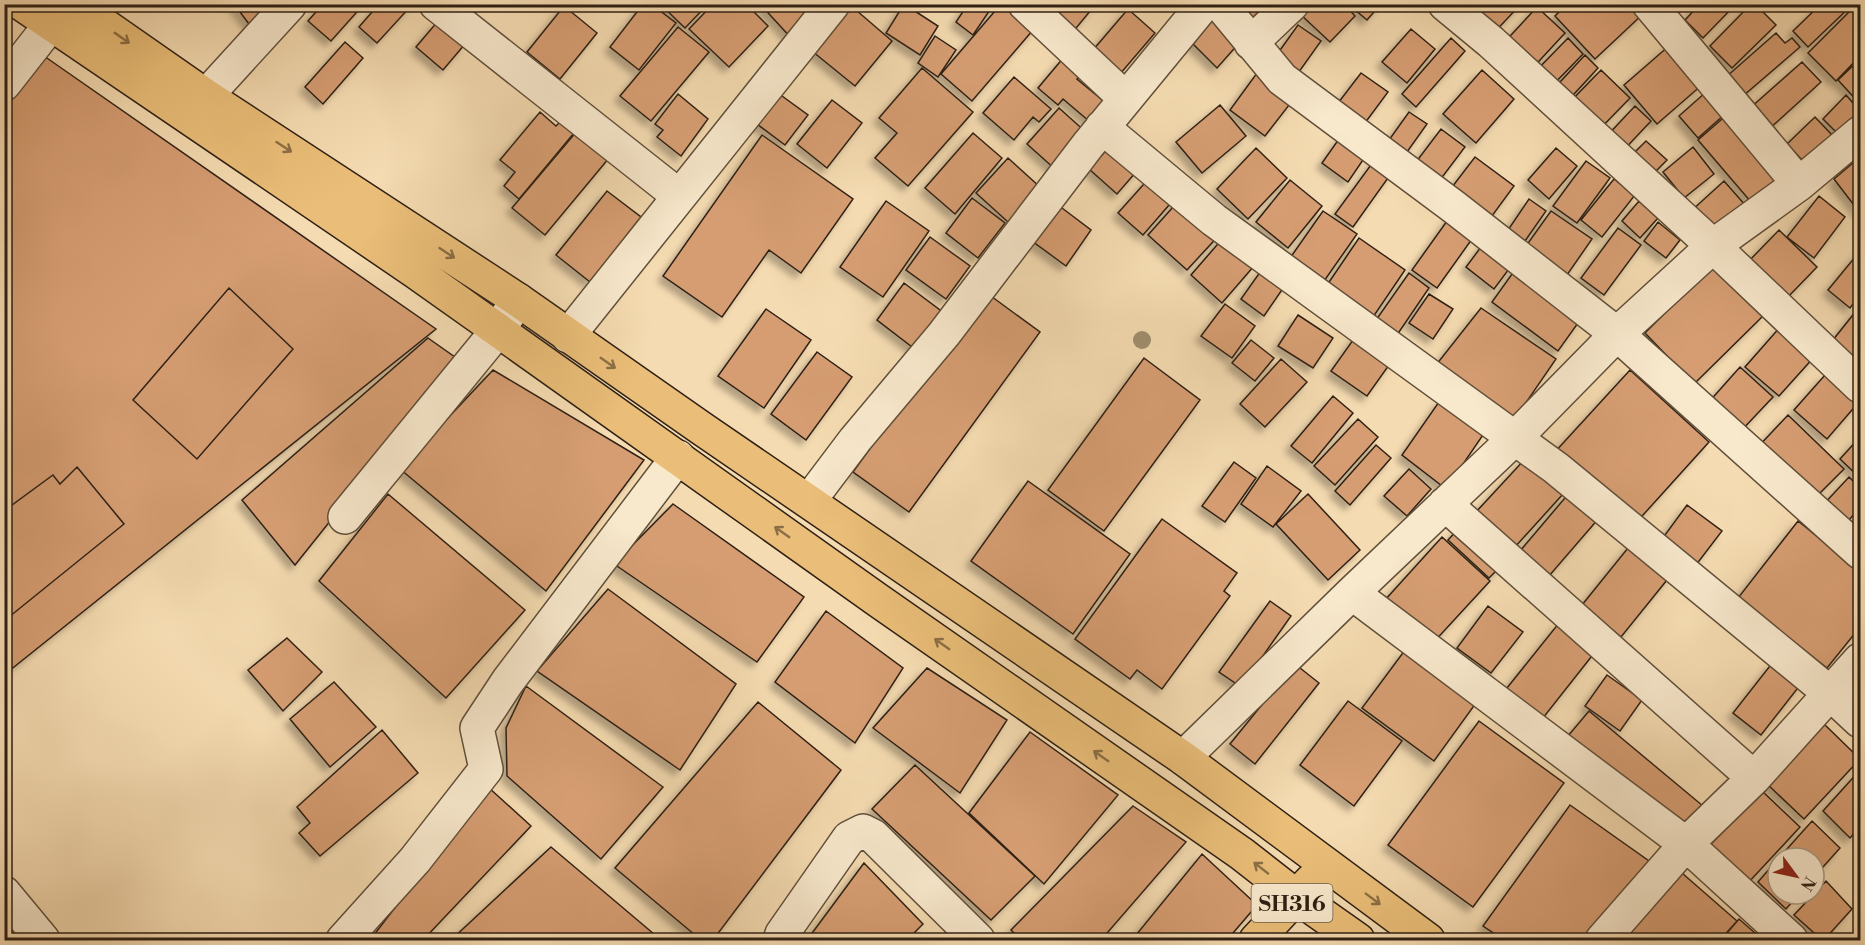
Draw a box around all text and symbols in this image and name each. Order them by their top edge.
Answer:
one-way arrow [113,32,130,44]
one-way arrow [275,140,292,153]
one-way arrow [438,248,455,260]
one-way arrow [599,357,616,369]
one-way arrow [775,526,791,538]
one-way arrow [934,638,950,650]
one-way arrow [1094,750,1110,762]
north arrow [1766,846,1826,906]
one-way arrow [1253,862,1269,875]
text: N [1796,873,1820,895]
road number: SH316 [1252,884,1332,922]
one-way arrow [1365,893,1381,905]

